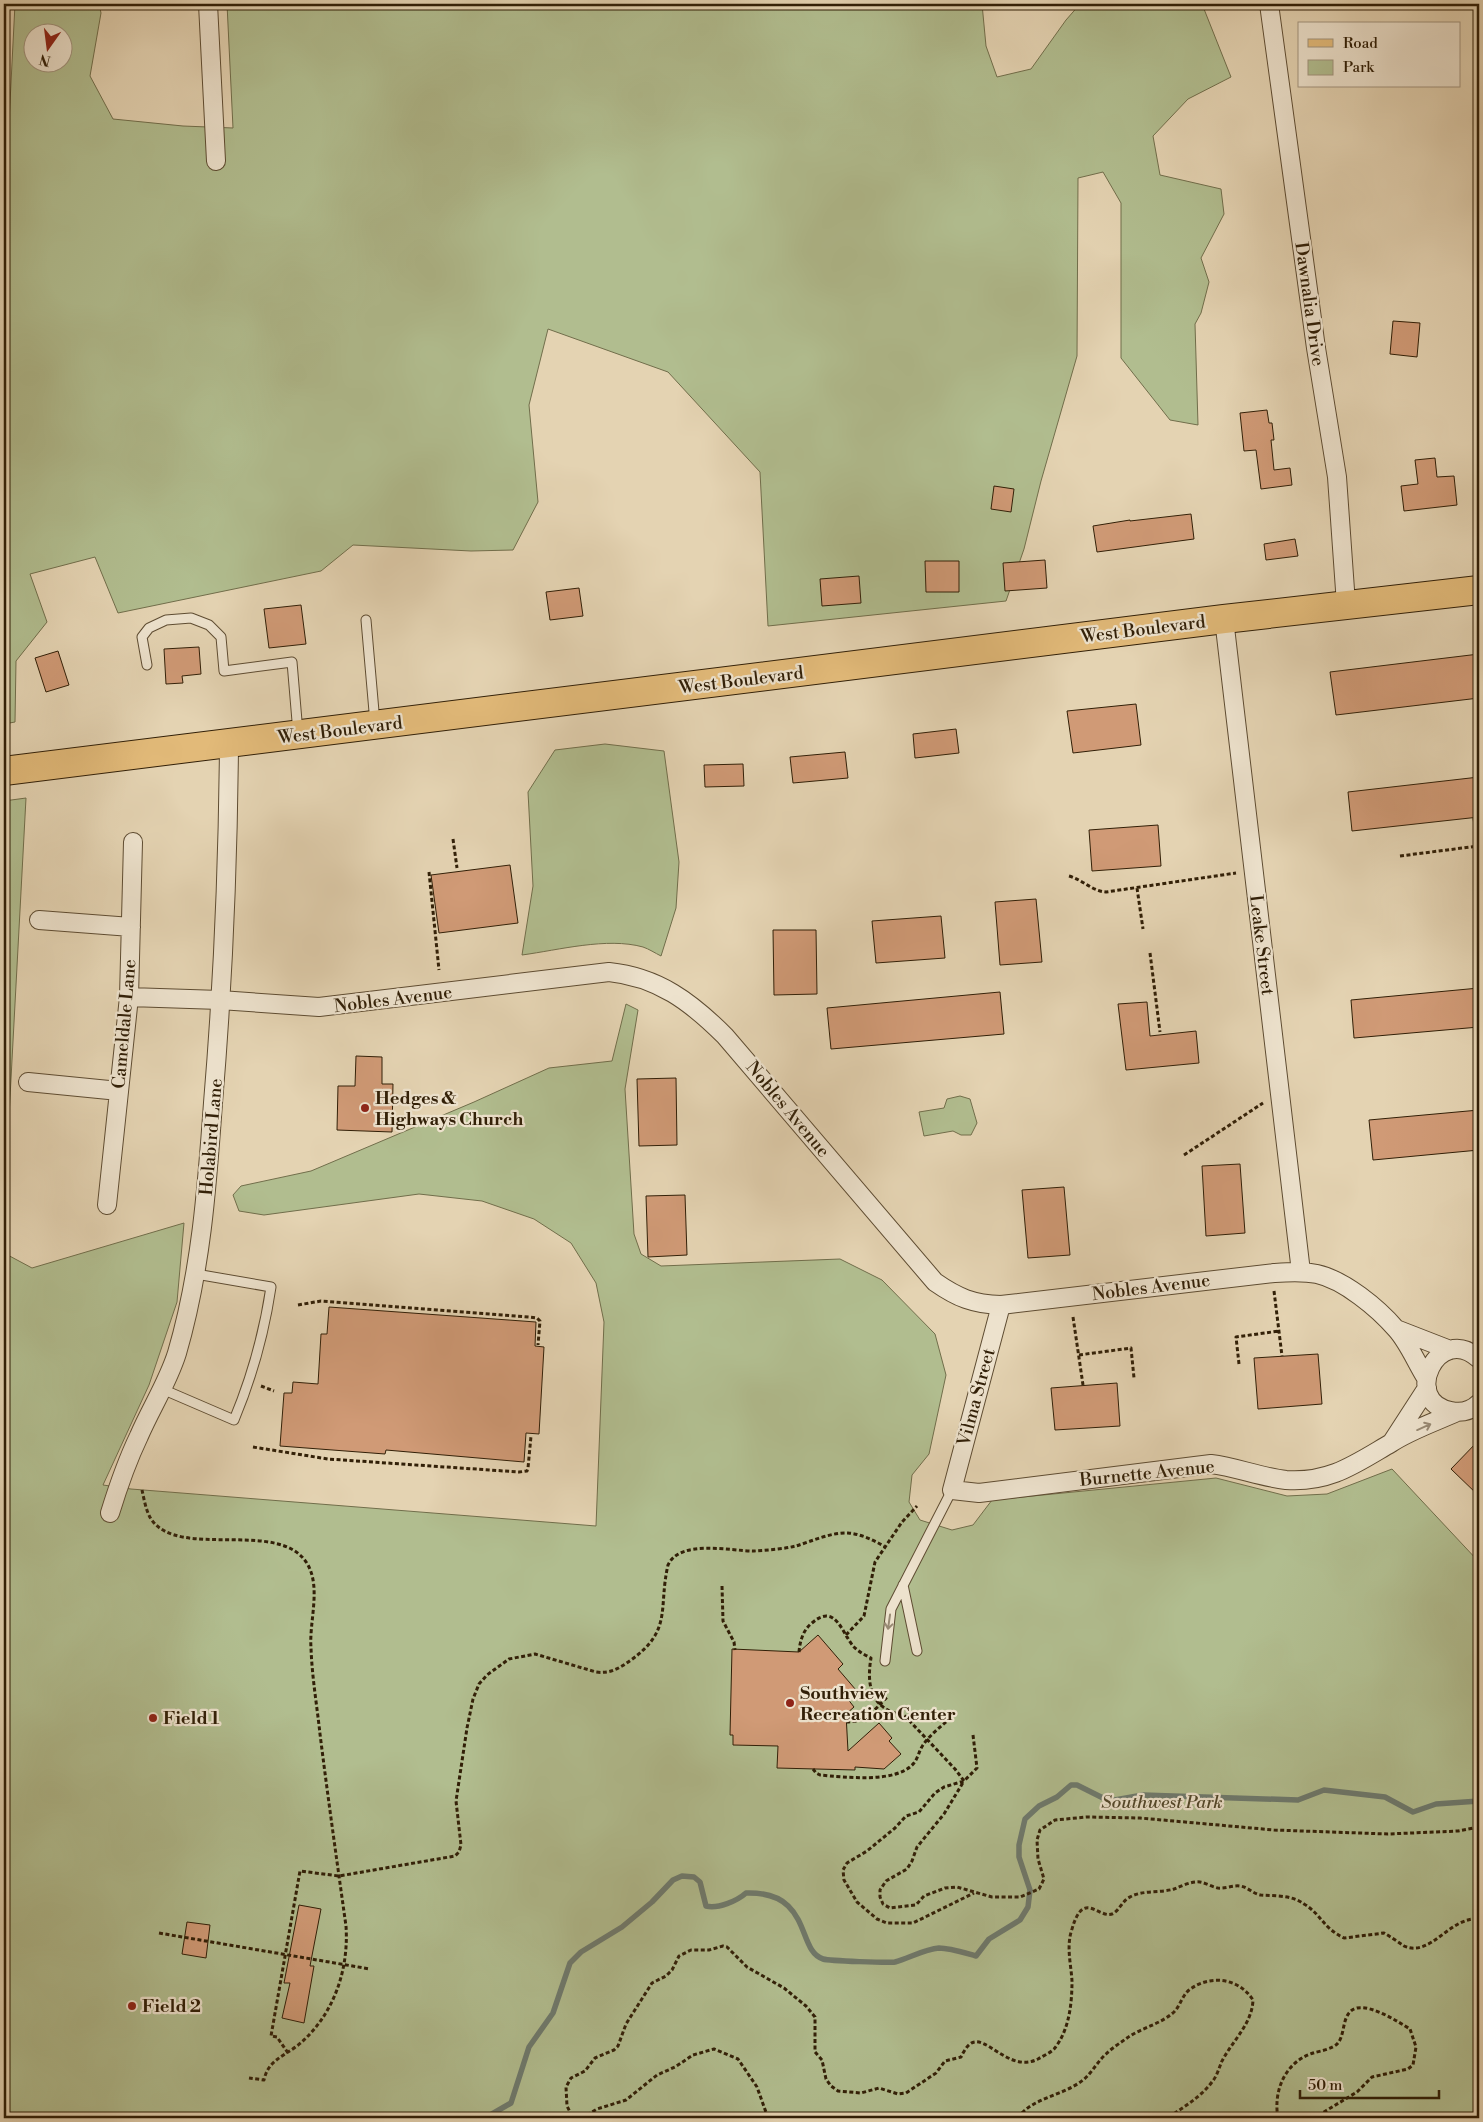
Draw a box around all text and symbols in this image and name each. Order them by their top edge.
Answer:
north arrow [22,22,72,72]
legend [1298,22,1460,88]
text: Road [1343,34,1378,53]
text: N [38,50,53,70]
text: Park [1343,58,1375,77]
street label: Dawnalia Drive [1289,241,1330,368]
street label: West Boulevard [1078,610,1208,649]
street label: West Boulevard [676,661,806,700]
street label: West Boulevard [275,711,405,750]
street label: Leake Street [1244,894,1279,997]
street label: Cameldale Lane [107,958,142,1090]
street label: Nobles Avenue [333,981,453,1018]
street label: Nobles Avenue [741,1056,835,1162]
street label: Holabird Lane [195,1077,228,1197]
place label: Hedges & Highways Church [375,1087,523,1131]
marker: Hedges & Highways Church [359,1102,371,1114]
street label: Nobles Avenue [1091,1269,1211,1306]
street label: Vilma Street [952,1345,1001,1450]
one-way arrow [1416,1422,1431,1432]
street label: Burnette Avenue [1077,1455,1216,1492]
one-way arrow [884,1613,894,1629]
place label: Southview Recreation Center [800,1682,956,1726]
marker: Southview Recreation Center [784,1697,796,1709]
place label: Field 1 [163,1707,220,1730]
marker: Field 1 [147,1712,159,1724]
park label: Southwest Park [1101,1791,1223,1814]
place label: Field 2 [142,1995,201,2018]
marker: Field 2 [126,2000,138,2012]
scale bar [1300,2067,1439,2099]
text: 50 m [1308,2076,1342,2095]

